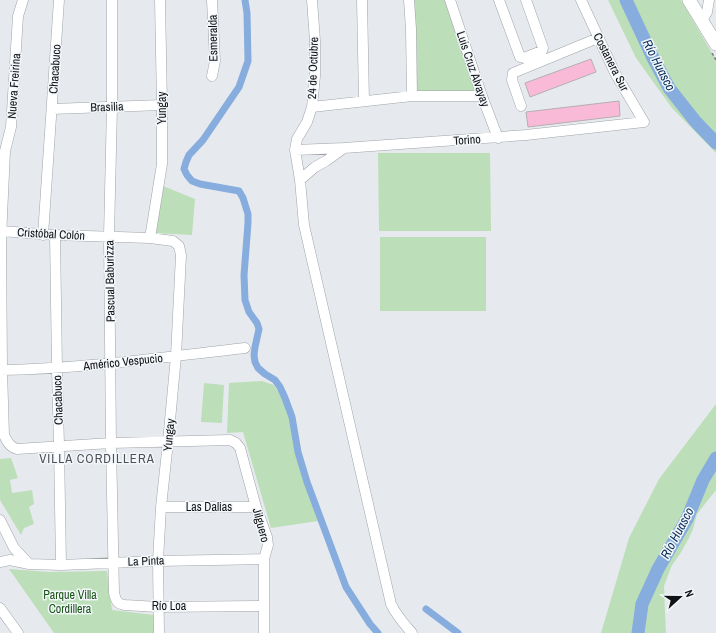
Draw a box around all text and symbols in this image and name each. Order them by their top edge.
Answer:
street label: Esmeralda [205,14,221,62]
street label: Luis Cruz Alvayay [453,29,493,109]
street label: Costanera Sur [589,30,633,95]
water label: Río Huasco [639,36,679,94]
street label: 24 de Octubre [304,37,322,99]
street label: Chacabuco [45,44,65,94]
street label: Nueva Freirina [4,52,24,119]
street label: Yungay [154,92,170,124]
street label: Brasilia [90,98,124,116]
street label: Torino [453,131,481,149]
street label: Cristóbal Colón [17,224,85,244]
street label: Pascual Baburizza [101,239,119,322]
street label: Américo Vespucio [81,350,164,374]
street label: Chacabuco [49,375,67,425]
street label: Yungay [159,418,179,452]
district label: VILLA CORDILLERA [39,450,155,467]
street label: Las Dalias [186,499,232,515]
water label: Río Huasco [656,504,698,562]
street label: Jilguero [249,506,273,544]
street label: La Pinta [127,552,165,570]
north arrow [660,577,700,617]
park label: Parque Villa Cordillera [43,587,97,617]
text: N [682,588,697,599]
street label: Río Loa [152,598,187,614]

